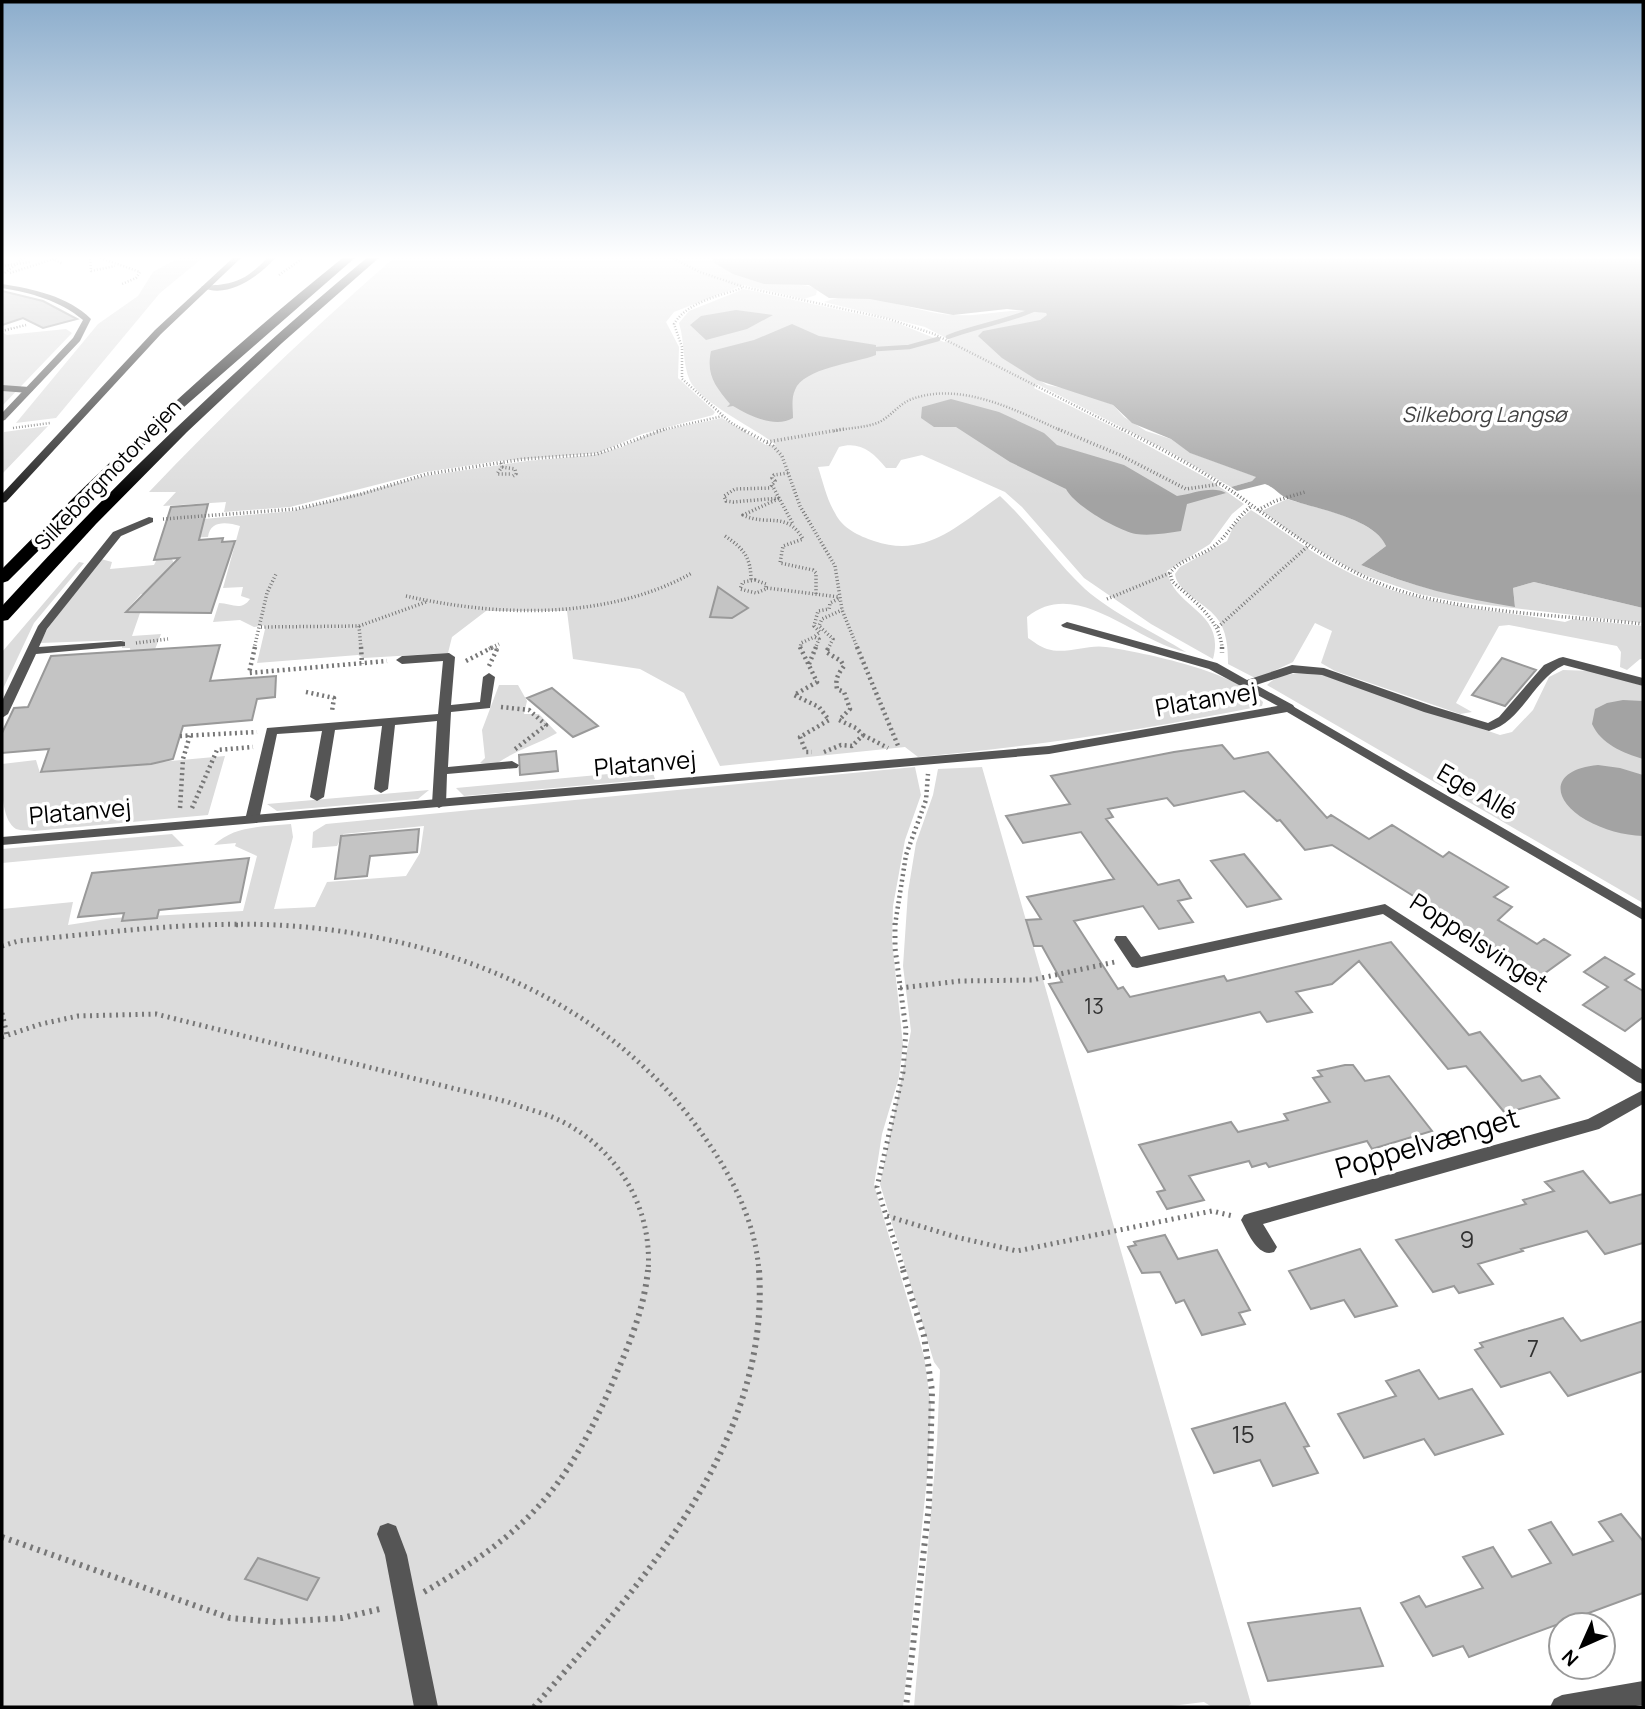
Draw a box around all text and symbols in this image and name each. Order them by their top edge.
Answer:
street label: Silkeborgmotorvejen [28,393,187,556]
water label: Silkeborg Langsø [1402,400,1569,428]
street label: Platanvej [1152,673,1259,724]
street label: Platanvej [592,742,697,783]
street label: Ege Allé [1432,755,1524,827]
street label: Platanvej [27,790,132,831]
street label: Poppelsvinget [1404,885,1555,999]
house number: 13 [1084,992,1104,1020]
street label: Poppelvænget [1330,1098,1523,1186]
house number: 9 [1460,1222,1474,1255]
house number: 7 [1527,1331,1539,1364]
house number: 15 [1231,1417,1255,1450]
north arrow [1547,1611,1617,1681]
text: N [1556,1644,1584,1672]

